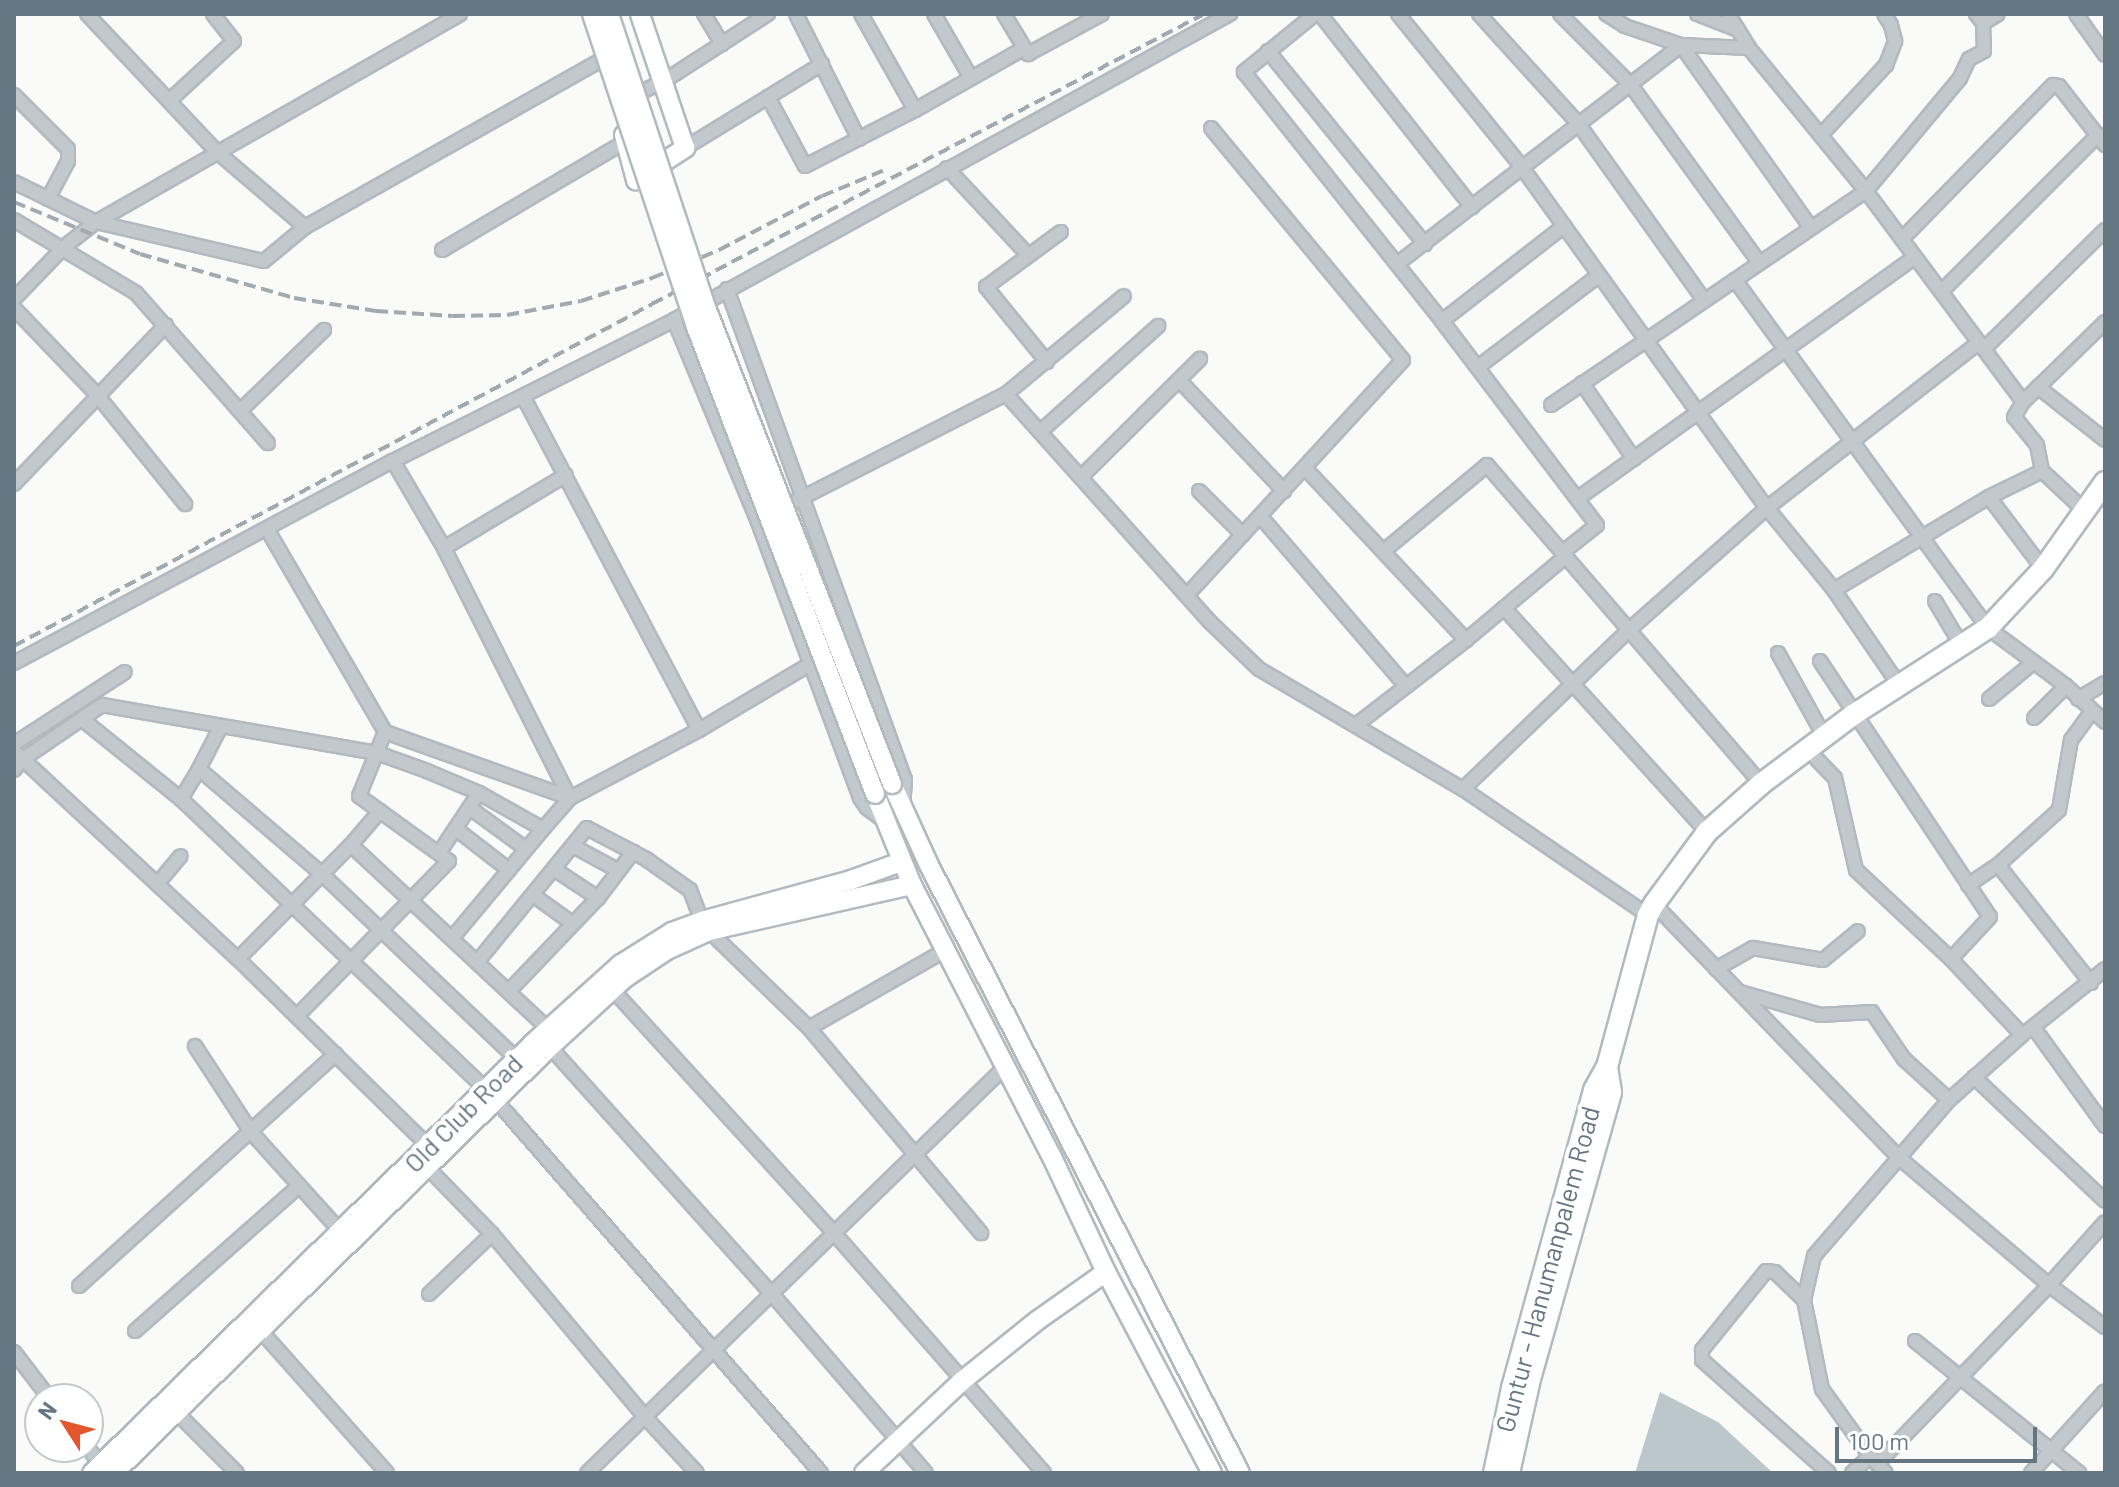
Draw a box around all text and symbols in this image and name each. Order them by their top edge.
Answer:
street label: Old Club Road [397,1047,529,1179]
street label: Guntur - Hanumanpalem Road [1488,1103,1606,1435]
north arrow [24,1383,104,1463]
text: N [31,1397,61,1424]
scale bar [1839,1411,2041,1461]
text: 100 m [1849,1426,1909,1455]

